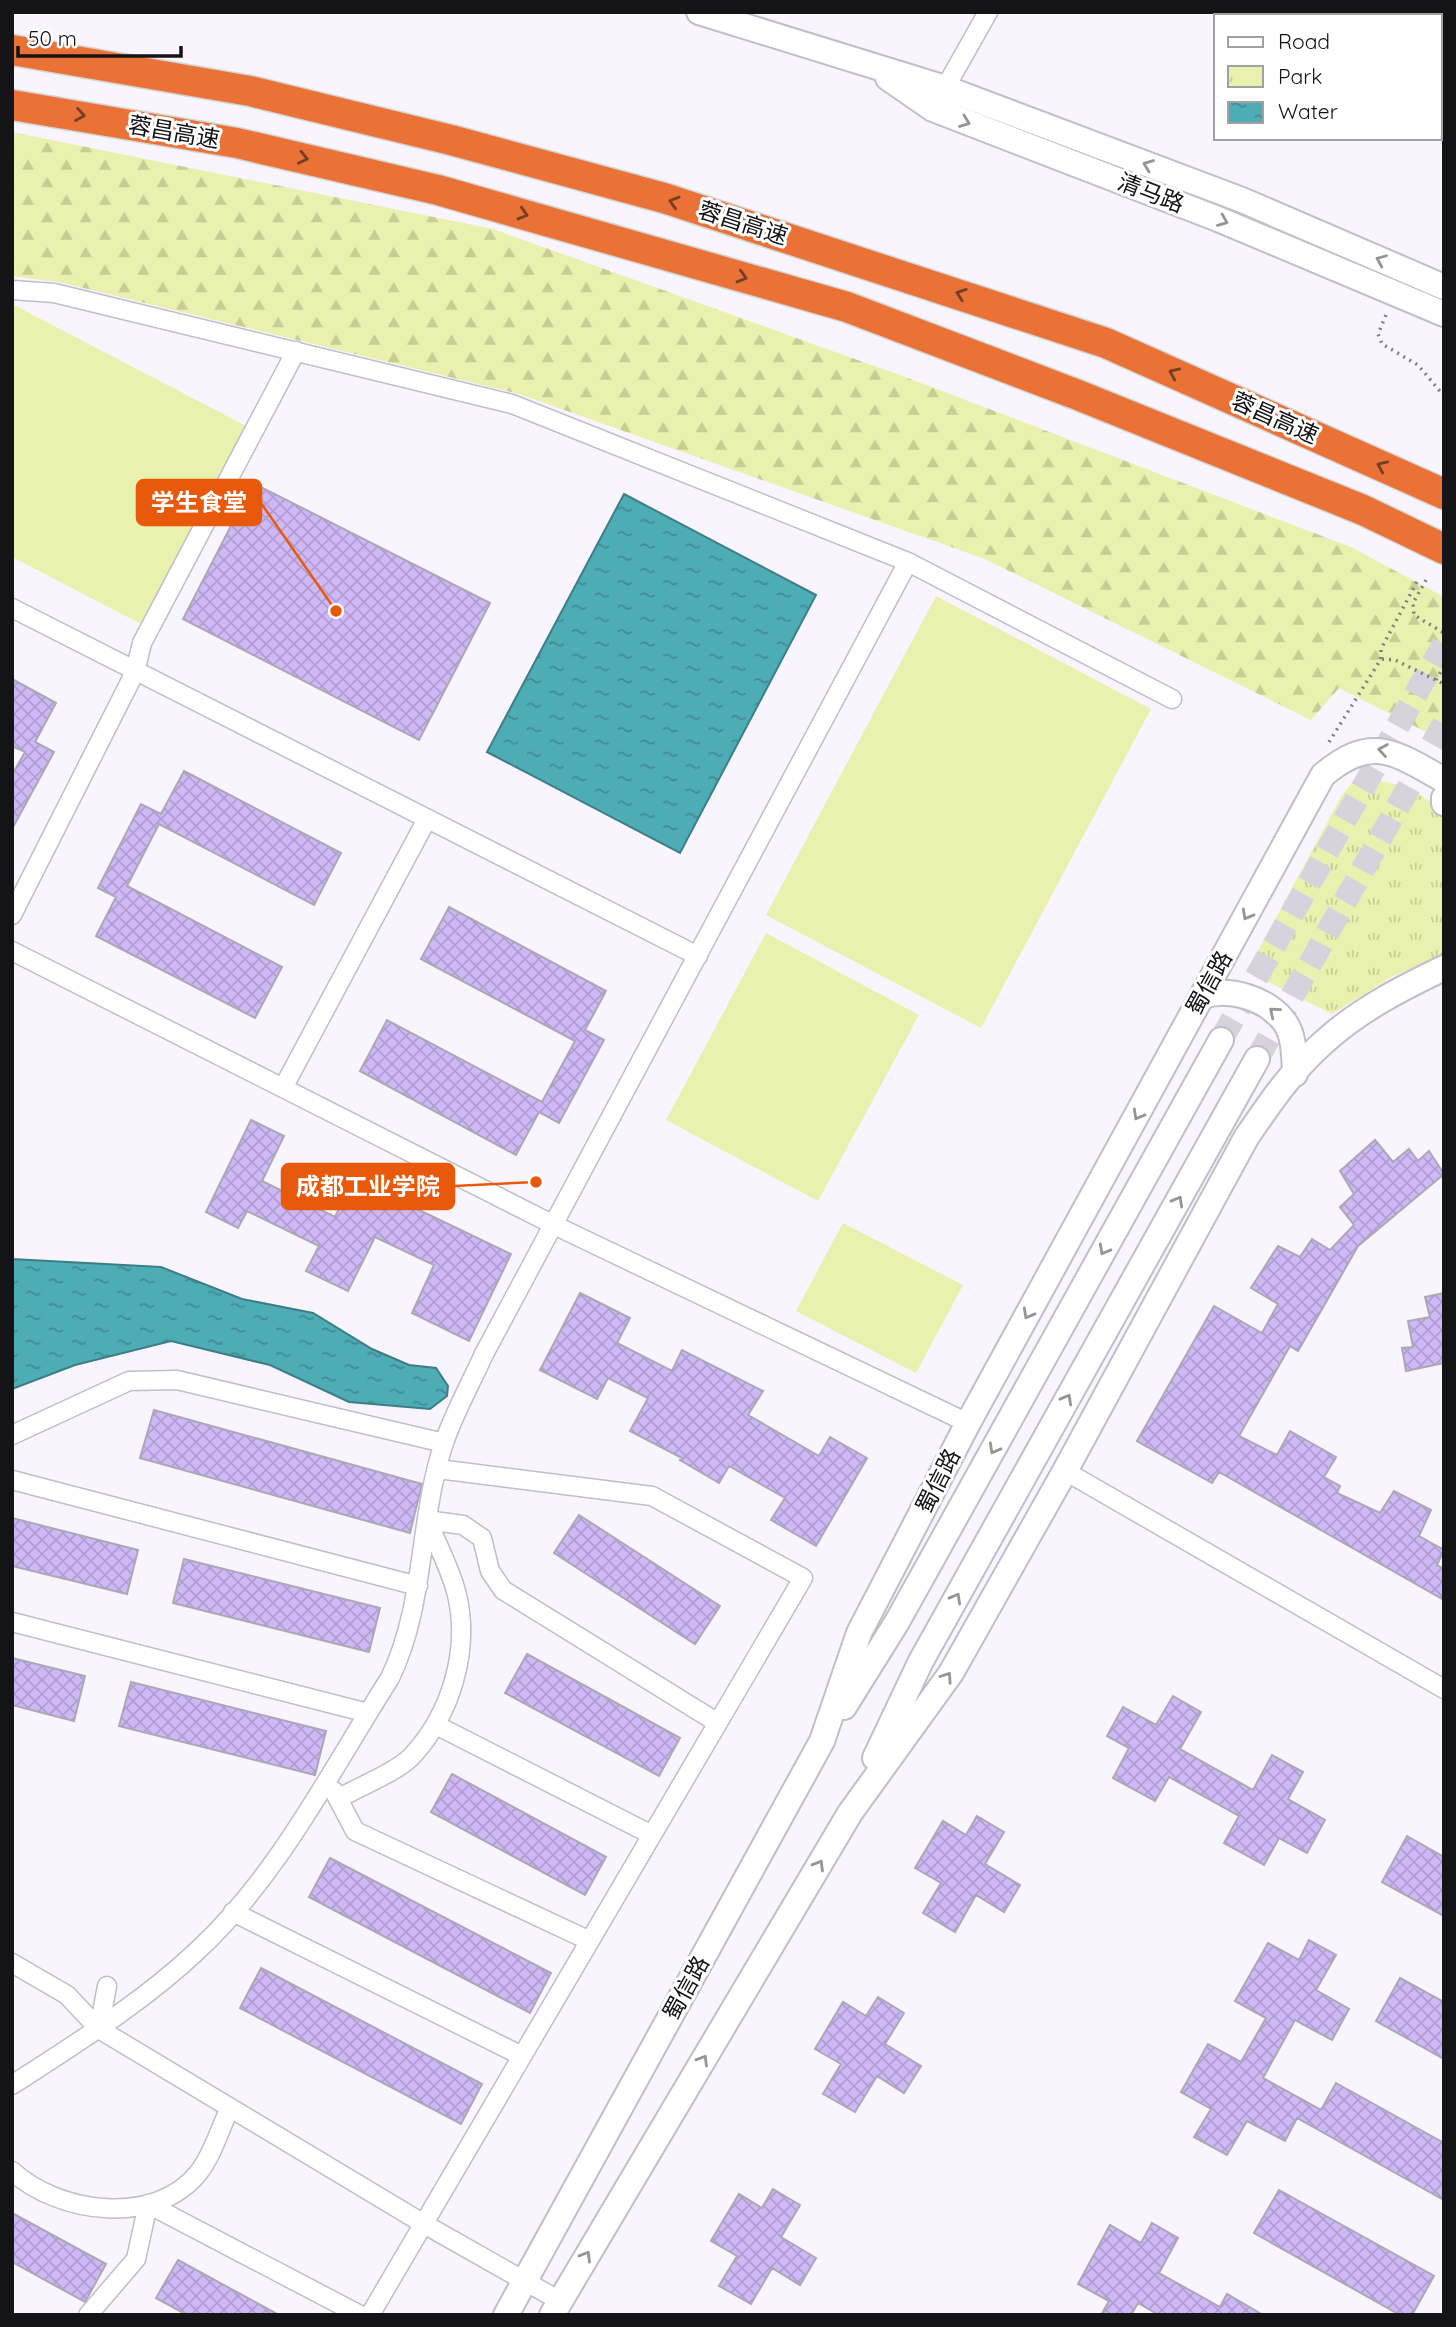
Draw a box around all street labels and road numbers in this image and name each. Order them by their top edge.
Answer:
street label: 蓉昌高速 [126,109,222,154]
street label: 清马路 [1114,167,1189,218]
street label: 蓉昌高速 [695,195,791,251]
street label: 蓉昌高速 [1227,386,1323,449]
street label: 蜀信路 [1179,946,1238,1020]
street label: 蜀信路 [909,1443,966,1518]
street label: 蜀信路 [656,1951,715,2025]

